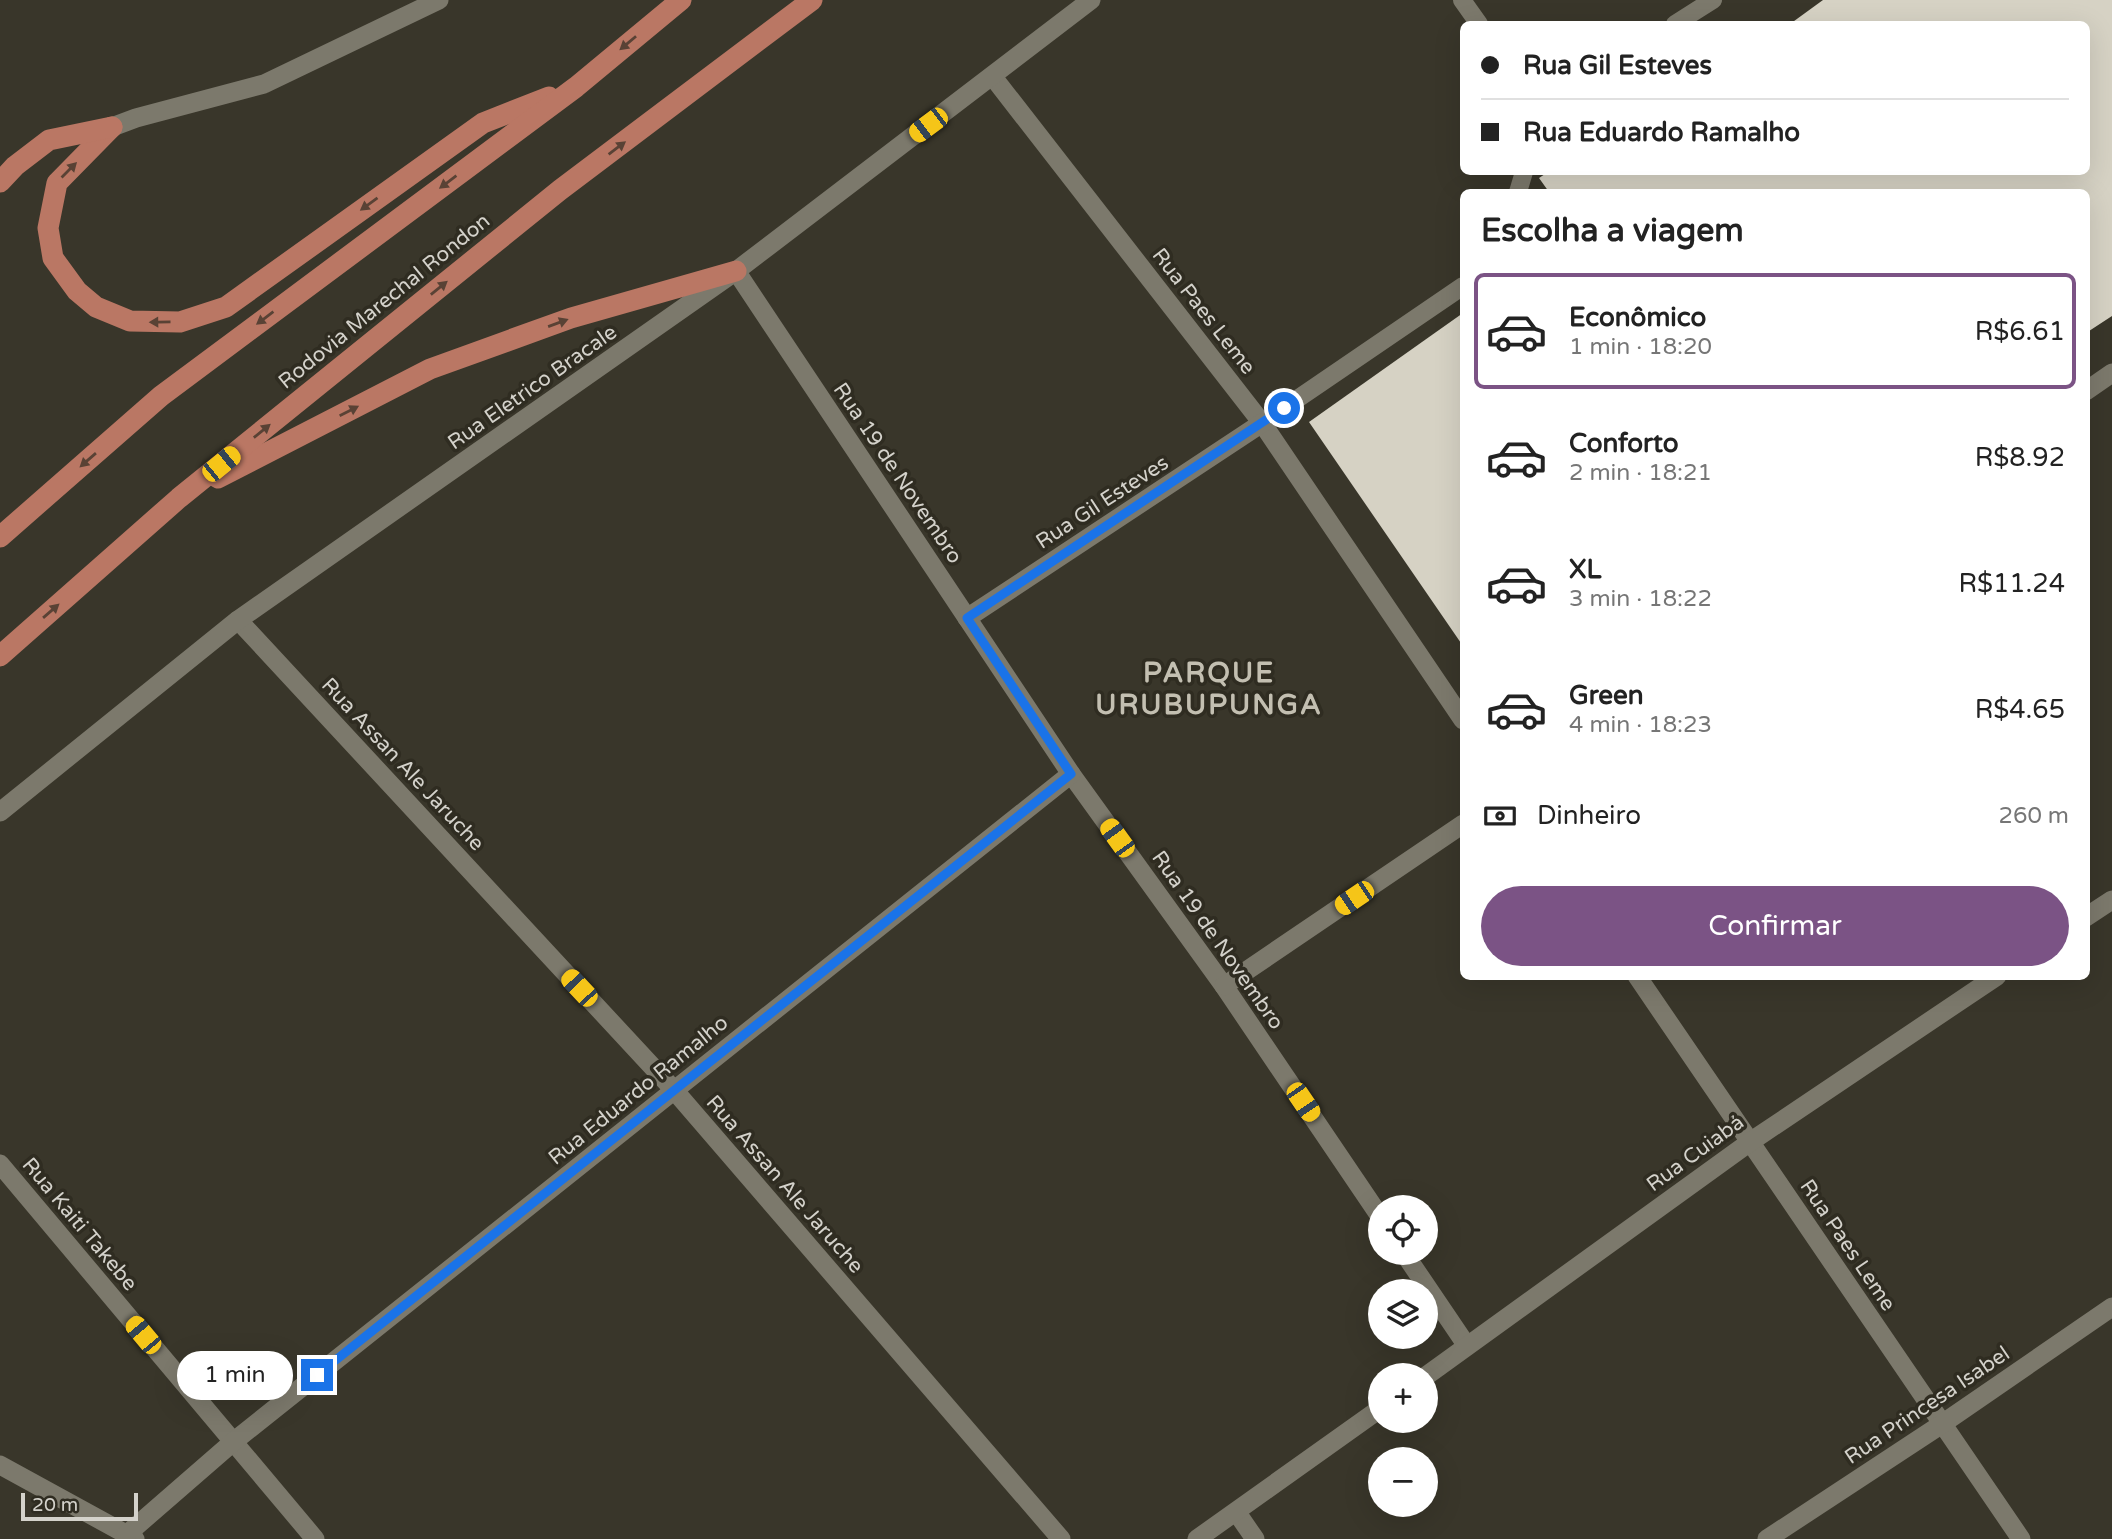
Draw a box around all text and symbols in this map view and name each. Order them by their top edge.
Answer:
one-way arrow [620,36,638,51]
text: Rua Gil Esteves [1523,50,1712,81]
car [905,104,952,146]
text: Rua Eduardo Ramalho [1523,117,1800,148]
one-way arrow [608,141,626,155]
one-way arrow [61,162,77,179]
one-way arrow [439,175,457,189]
one-way arrow [360,197,378,211]
street label: Rodovia Marechal Rondon [274,208,495,394]
text: Escolha a viagem [1481,212,1744,250]
street label: Rua Paes Leme [1147,243,1261,379]
one-way arrow [429,281,447,296]
icon: car [1485,300,1548,363]
text: Econômico [1569,302,1706,333]
one-way arrow [256,311,275,325]
text: R$6.61 [1975,316,2065,347]
one-way arrow [149,317,171,328]
one-way arrow [548,317,569,328]
street label: Rua Eletrico Bracale [443,320,622,455]
text: 1 min · 18:20 [1569,333,1712,361]
street label: Rua 19 de Novembro [828,378,967,568]
route start [1268,392,1300,424]
one-way arrow [339,405,359,417]
one-way arrow [252,424,270,439]
icon: car [1485,426,1548,489]
text: Conforto [1569,428,1678,459]
text: R$8.92 [1975,442,2065,473]
car [199,443,244,485]
street label: Rua Gil Esteves [1031,450,1173,554]
one-way arrow [79,452,97,468]
text: 2 min · 18:21 [1569,459,1712,487]
icon: car [1485,552,1548,615]
text: XL [1569,554,1601,585]
text: R$11.24 [1958,568,2065,599]
text: 3 min · 18:22 [1569,585,1712,613]
one-way arrow [42,603,60,619]
district label: PARQUE URUBUPUNGA [1095,656,1323,722]
street label: Rua Assan Ale Jaruche [316,673,489,856]
icon: car [1485,678,1548,741]
text: Green [1569,680,1644,711]
text: R$4.65 [1975,694,2065,725]
text: 4 min · 18:23 [1569,711,1712,739]
icon: cash [1481,797,1519,835]
text: Dinheiro [1537,800,1641,831]
text: 260 m [1999,802,2069,830]
car [1097,815,1138,861]
street label: Rua 19 de Novembro [1146,846,1289,1035]
car [1331,878,1378,918]
button: Confirmar [1481,886,2069,966]
car [557,965,602,1011]
street label: Rua Eduardo Ramalho [543,1010,733,1171]
car [1283,1079,1324,1125]
street label: Rua Assan Ale Jaruche [701,1090,869,1278]
street label: Rua Cuiabá [1642,1110,1749,1197]
street label: Rua Kaiti Takebe [17,1153,143,1296]
street label: Rua Paes Leme [1794,1175,1901,1316]
map controls [1368,1195,1438,1517]
button: locate [1368,1195,1438,1265]
button: layers [1368,1279,1438,1349]
car [122,1312,165,1358]
street label: Rua Princesa Isabel [1840,1341,2014,1470]
callout: 1 min [177,1350,292,1400]
route end [301,1359,333,1391]
text: 1 min [204,1361,266,1389]
button: + [1368,1363,1438,1433]
button: − [1368,1447,1438,1517]
scale bar [21,1490,138,1522]
text: 20 m [32,1494,78,1516]

